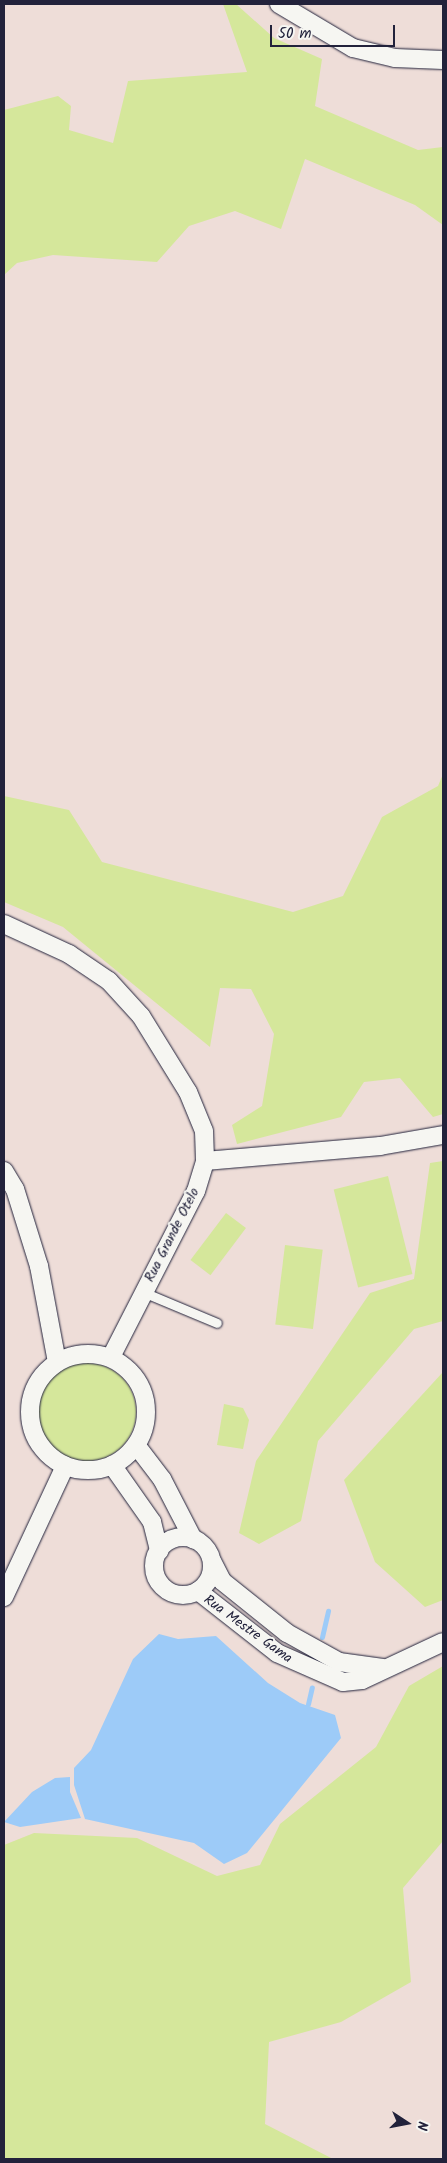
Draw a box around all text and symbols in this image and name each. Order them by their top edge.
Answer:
scale bar [272,15,397,47]
text: 50 m [278,22,312,46]
street label: Rua Grande Otelo [141,1185,203,1285]
street label: Rua Mestre Gama [201,1591,295,1667]
north arrow [382,2098,432,2148]
text: N [410,2119,433,2132]

